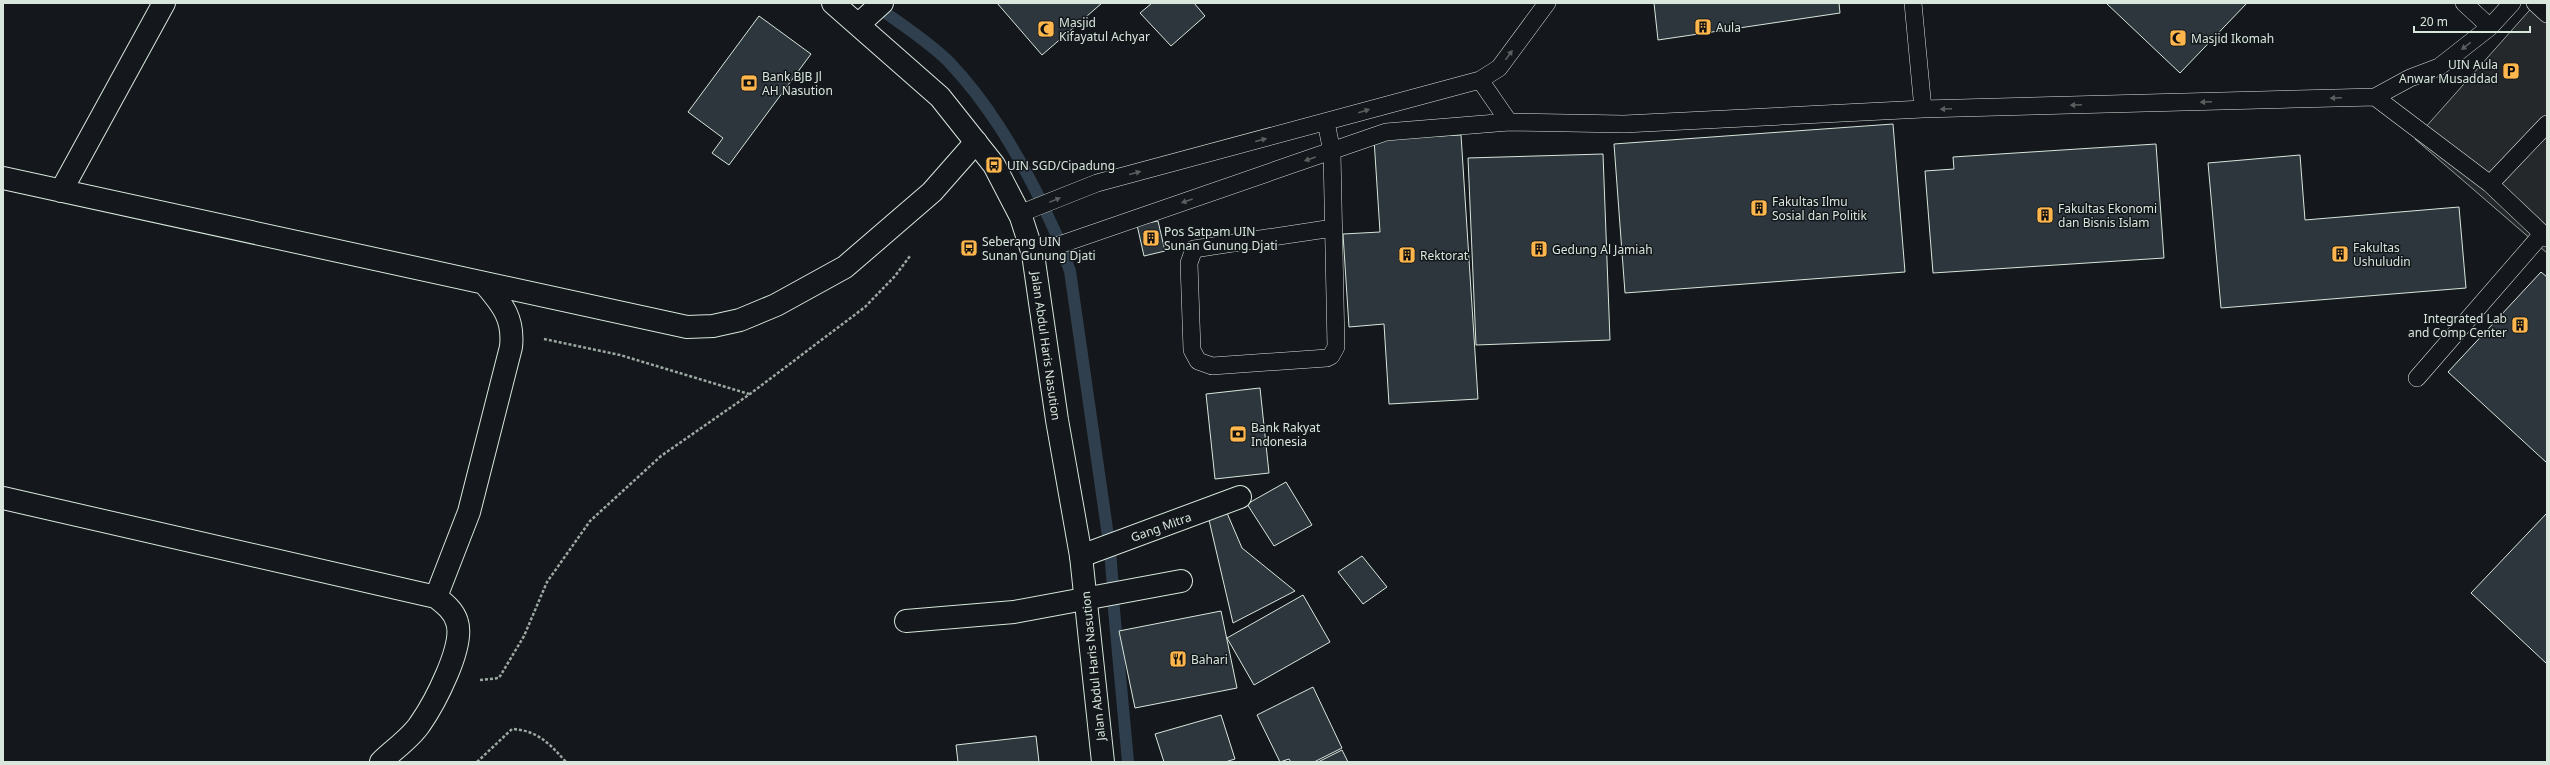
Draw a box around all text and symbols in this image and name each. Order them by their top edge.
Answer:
scale bar [2414,8,2530,34]
text: 20 m [2420,13,2448,30]
place label: Masjid Kifayatul Achyar [1059,14,1150,45]
building icon: Aula [1693,17,1713,37]
mosque icon: Masjid Kifayatul Achyar [1036,19,1056,39]
place label: Aula [1716,19,1741,36]
mosque icon: Masjid Ikomah [2168,28,2188,48]
place label: Masjid Ikomah [2191,30,2274,47]
one-way arrow [2460,42,2471,51]
one-way arrow [1505,49,1513,60]
place label: UIN Aula Anwar Musaddad [2399,56,2498,87]
parking icon: UIN Aula Anwar Musaddad [2501,61,2521,81]
place label: Bank BJB Jl AH Nasution [762,68,833,99]
bank icon: Bank BJB Jl AH Nasution [739,73,759,93]
one-way arrow [2329,95,2342,101]
one-way arrow [2199,99,2212,105]
one-way arrow [2069,102,2082,108]
one-way arrow [1939,106,1952,112]
one-way arrow [1358,108,1370,114]
one-way arrow [1254,136,1267,142]
bus stop icon: UIN SGD/Cipadung [984,155,1004,175]
one-way arrow [1303,156,1315,162]
place label: UIN SGD/Cipadung [1007,157,1115,174]
one-way arrow [1129,170,1141,176]
place label: Fakultas Ilmu Sosial dan Politik [1772,193,1867,224]
one-way arrow [1050,196,1062,202]
one-way arrow [1180,198,1192,204]
building icon: Fakultas Ilmu Sosial dan Politik [1749,198,1769,218]
place label: Fakultas Ekonomi dan Bisnis Islam [2058,200,2157,231]
building icon: Fakultas Ekonomi dan Bisnis Islam [2035,205,2055,225]
place label: Pos Satpam UIN Sunan Gunung Djati [1164,223,1278,254]
building icon: Pos Satpam UIN Sunan Gunung Djati [1141,228,1161,248]
place label: Seberang UIN Sunan Gunung Djati [982,233,1096,264]
bus stop icon: Seberang UIN Sunan Gunung Djati [959,238,979,258]
building icon: Gedung Al Jamiah [1529,239,1549,259]
place label: Fakultas Ushuludin [2353,239,2411,270]
place label: Gedung Al Jamiah [1552,241,1653,258]
building icon: Fakultas Ushuludin [2330,244,2350,264]
building icon: Rektorat [1397,245,1417,265]
place label: Rektorat [1420,247,1469,264]
street label: Jalan Abdul Haris Nasution [1027,270,1065,422]
place label: Integrated Lab and Comp Center [2408,310,2507,341]
building icon: Integrated Lab and Comp Center [2510,315,2530,335]
place label: Bank Rakyat Indonesia [1251,419,1321,450]
bank icon: Bank Rakyat Indonesia [1228,424,1248,444]
street label: Gang Mitra [1128,508,1194,546]
street label: Jalan Abdul Haris Nasution [1077,590,1109,743]
restaurant icon: Bahari [1168,649,1188,669]
place label: Bahari [1191,651,1228,668]

